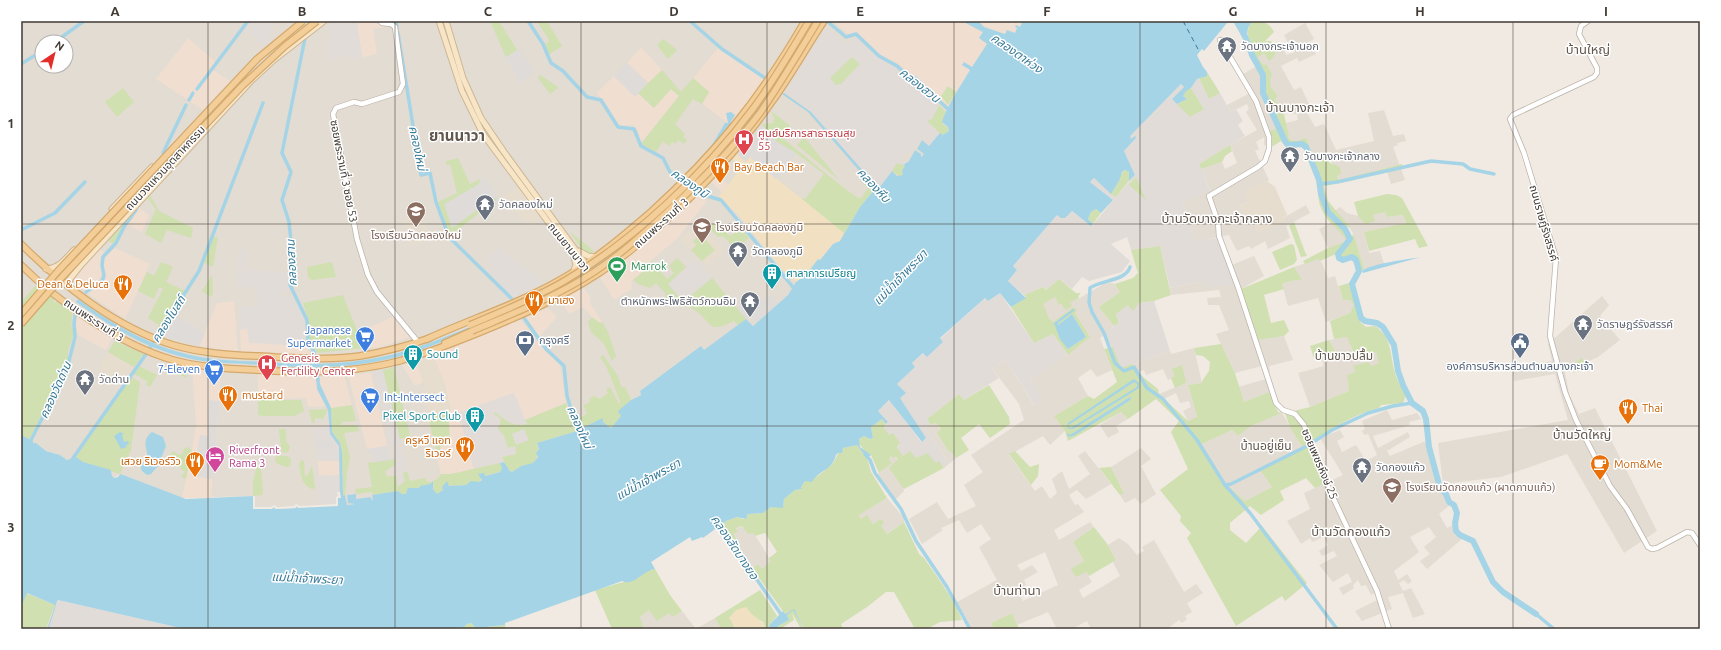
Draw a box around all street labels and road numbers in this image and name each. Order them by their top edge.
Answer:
street label: ซอยพระรามที่ 3 ซอย 53 [328,118,362,223]
street label: ถนนวงแหวนอุตสาหกรรม [123,123,208,213]
street label: ถนนราษฎ์รังสรรค์ [1527,184,1561,262]
street label: ถนนพระรามที่ 3 [630,194,691,250]
street label: ถนนยานนาวา [546,220,592,274]
street label: ถนนพระรามที่ 3 [62,295,127,344]
street label: ซอยเพชรหึงษ์ 25 [1300,427,1340,501]

